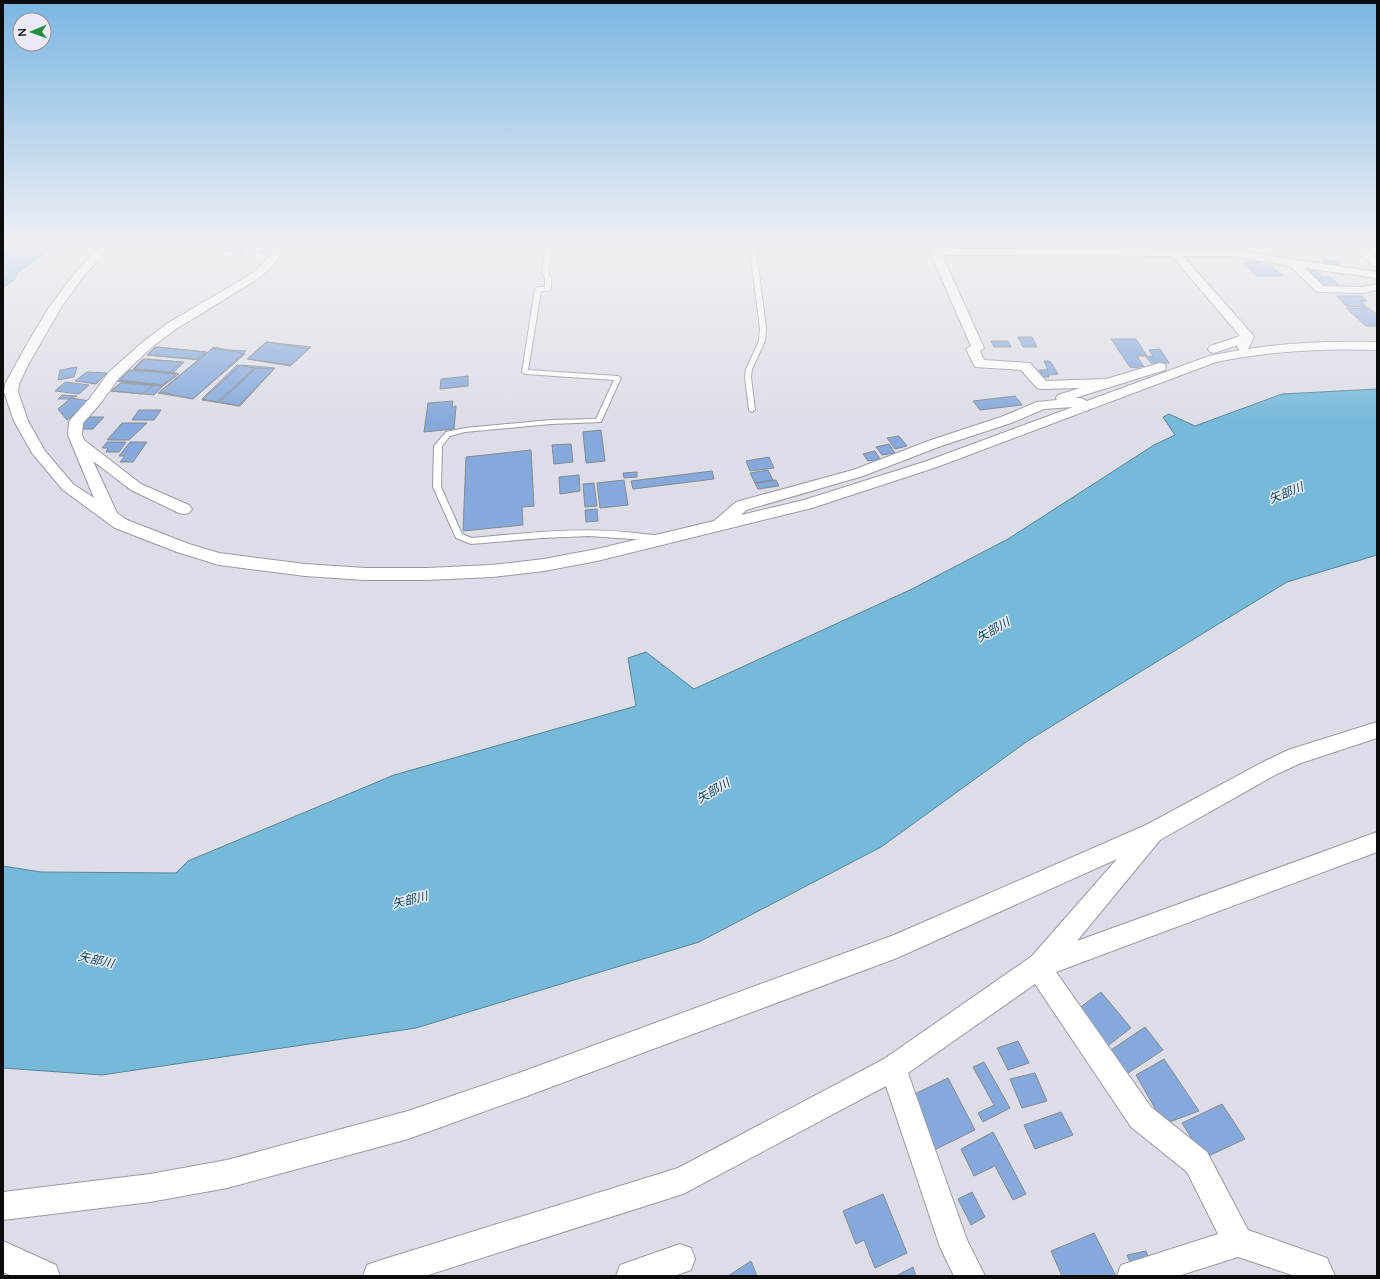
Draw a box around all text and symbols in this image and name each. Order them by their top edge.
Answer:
north arrow [12,12,52,52]
text: N [15,28,28,37]
water label: 矢部川 [1266,478,1307,506]
water label: 矢部川 [973,613,1014,645]
water label: 矢部川 [693,774,734,806]
water label: 矢部川 [391,887,431,911]
water label: 矢部川 [77,948,117,971]

